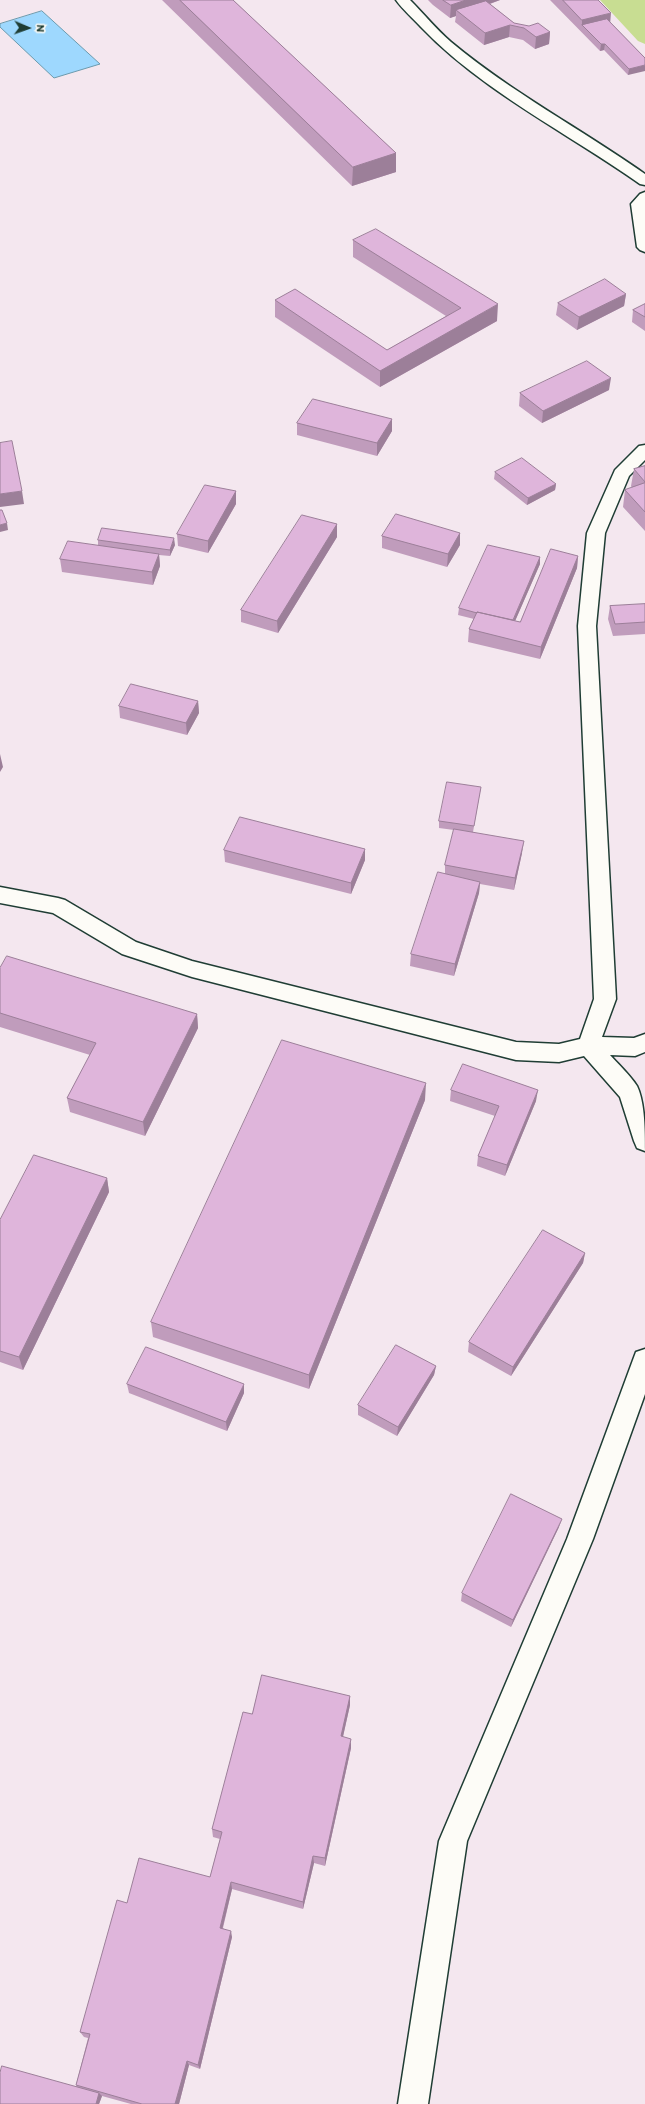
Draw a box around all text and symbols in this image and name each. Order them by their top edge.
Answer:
north arrow [8,8,48,48]
text: N [34,24,47,32]

